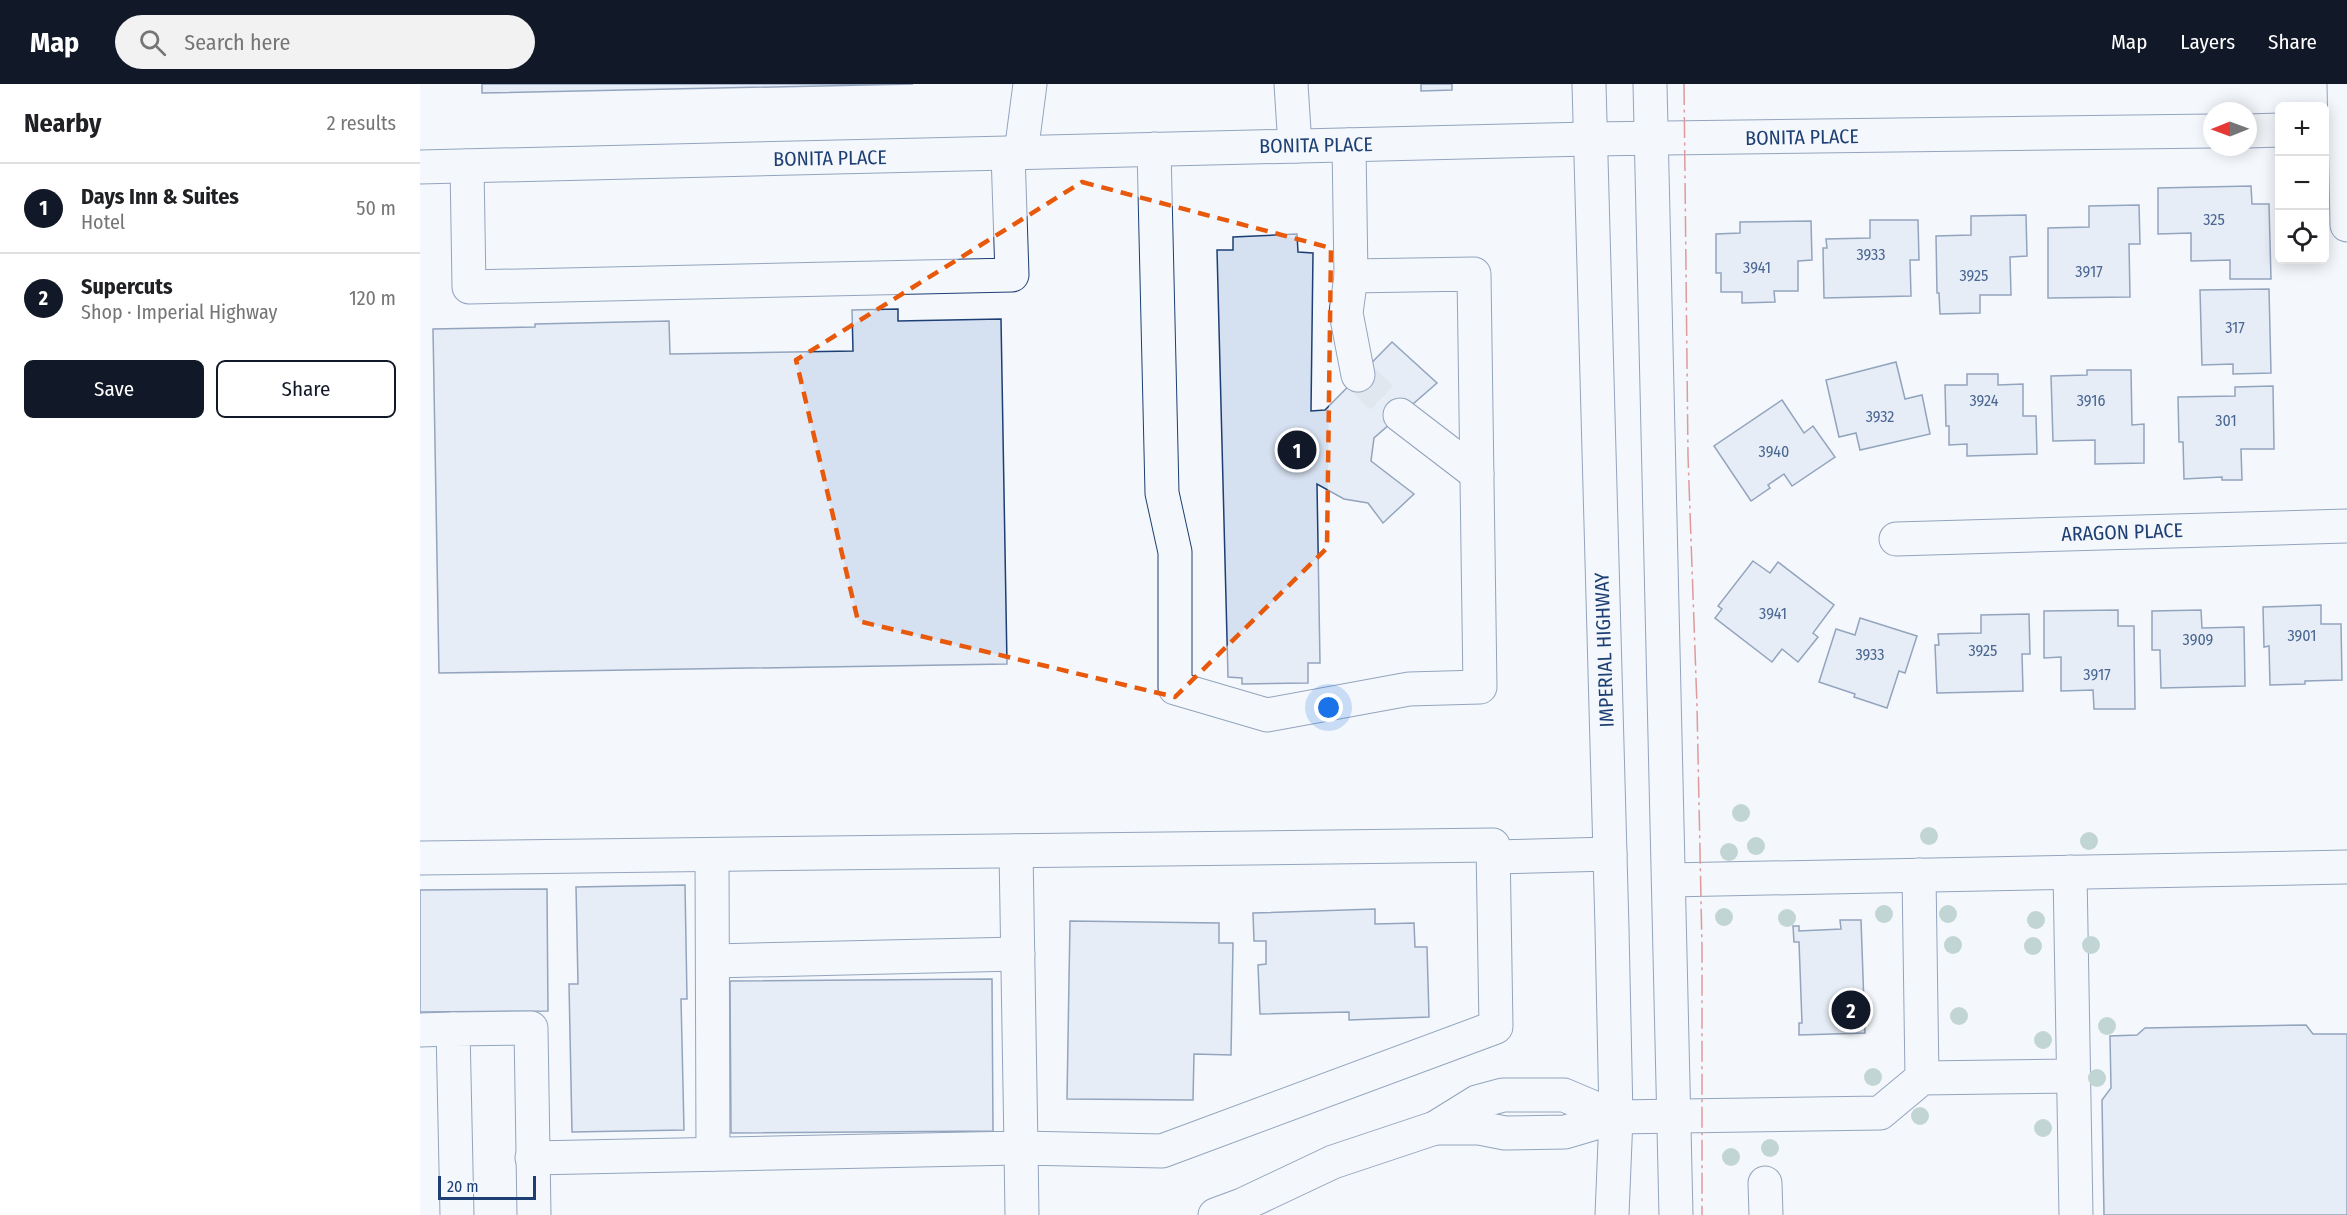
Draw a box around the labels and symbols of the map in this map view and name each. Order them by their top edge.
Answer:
north arrow [2203,102,2257,156]
street label: BONITA PLACE [1745,124,1859,150]
street label: BONITA PLACE [1259,132,1373,158]
street label: BONITA PLACE [773,145,887,171]
house number: 325 [2203,210,2225,229]
house number: 3933 [1857,245,1885,264]
house number: 3941 [1743,258,1771,277]
house number: 3917 [2075,262,2103,281]
house number: 3925 [1960,266,1988,285]
house number: 317 [2225,318,2245,337]
house number: 3924 [1969,391,1999,410]
house number: 3916 [2077,391,2105,410]
house number: 3932 [1866,407,1894,426]
house number: 301 [2215,411,2237,430]
pin: 1 [1278,428,1316,472]
house number: 3940 [1759,442,1789,461]
street label: ARAGON PLACE [2061,518,2183,546]
street label: IMPERIAL HIGHWAY [1589,572,1619,728]
house number: 3941 [1759,604,1787,623]
house number: 3901 [2288,626,2317,645]
house number: 3909 [2183,630,2214,649]
house number: 3925 [1969,641,1997,660]
house number: 3933 [1856,645,1884,664]
house number: 3917 [2083,665,2111,684]
your location [1314,693,1343,722]
pin: 2 [1832,988,1870,1032]
scale bar [438,1173,536,1200]

